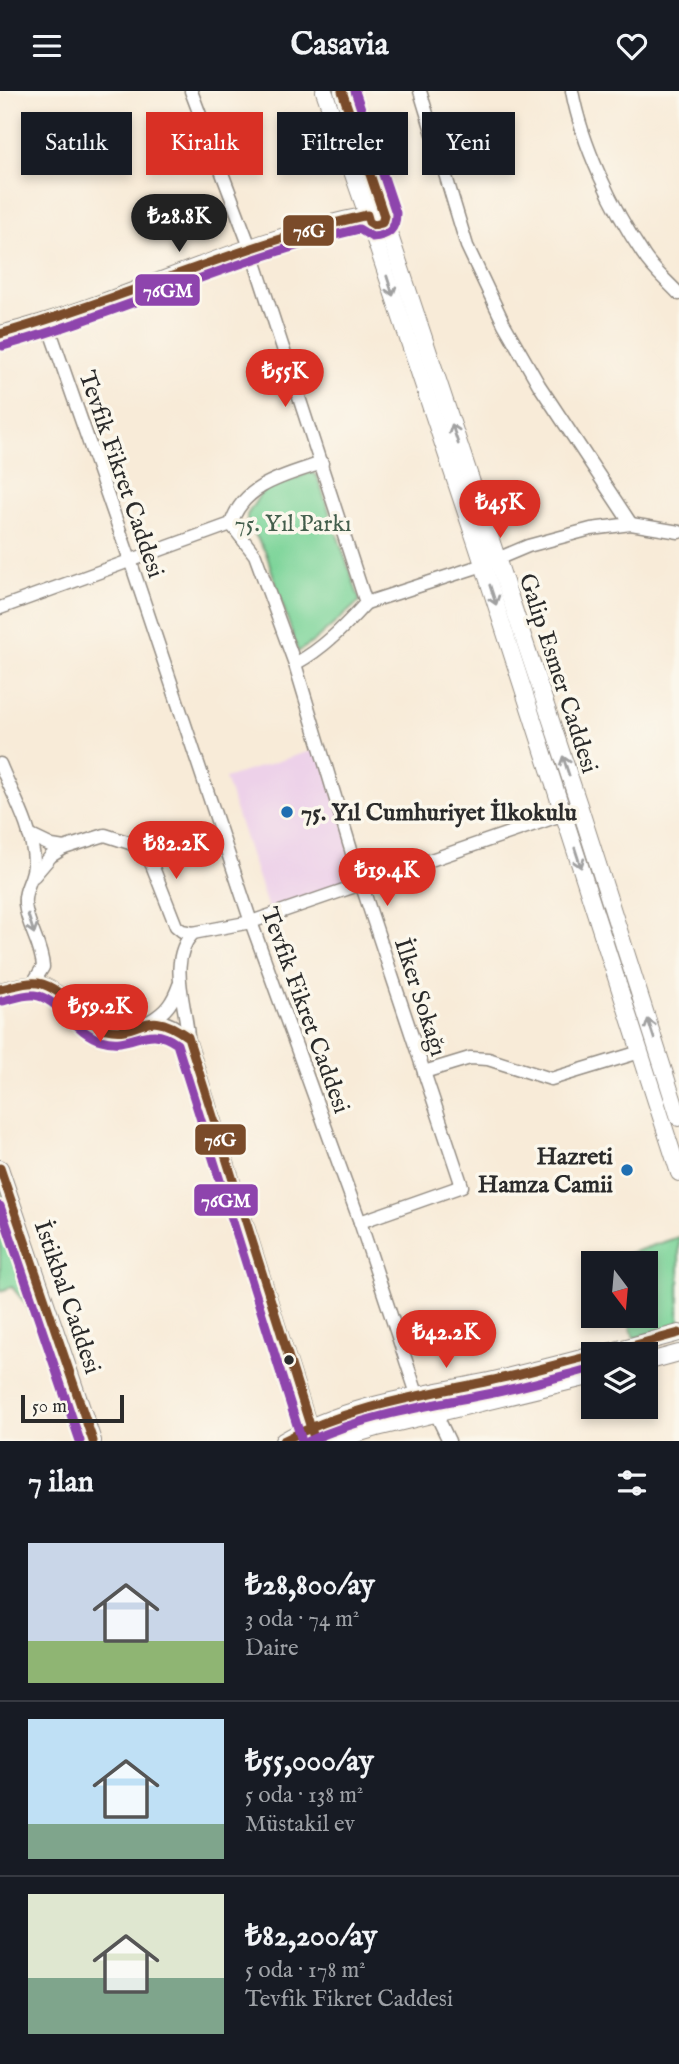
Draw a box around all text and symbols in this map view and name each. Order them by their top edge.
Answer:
text: Casavia [290,25,389,66]
icon: menu [28,27,66,65]
icon: heart [613,27,651,65]
chip: Satılık [21,112,132,175]
chip: Kiralık [146,112,263,175]
chip: Filtreler [277,112,408,175]
chip: Yeni [422,112,515,175]
pin: ₺28.8K [122,195,236,254]
text: ₺28.8K [147,202,211,231]
line badge: 76G [282,214,335,247]
text: 76G [293,220,326,244]
line badge: 76GM [134,273,201,307]
one-way arrow [385,275,397,297]
text: 76GM [143,280,193,304]
pin: ₺55K [244,349,326,409]
text: ₺55K [262,357,308,386]
street label: Tevfik Fikret Caddesi [71,367,171,582]
one-way arrow [448,423,461,445]
pin: ₺45K [459,481,541,540]
text: ₺45K [475,488,525,517]
park label: 75. Yıl Parkı [235,509,351,540]
street label: Galip Esmer Caddesi [511,570,604,777]
one-way arrow [488,584,500,606]
one-way arrow [559,755,572,777]
place label: 75. Yıl Cumhuriyet İlkokulu [301,798,577,829]
marker: 75. Yıl Cumhuriyet İlkokulu [279,804,295,820]
pin: ₺82.2K [119,821,233,881]
text: ₺82.2K [143,829,209,858]
one-way arrow [573,847,585,869]
pin: ₺19.4K [330,849,444,908]
text: ₺19.4K [355,856,419,885]
street label: Tevfik Fikret Caddesi [253,903,356,1118]
one-way arrow [25,913,38,935]
street label: İlker Sokağı [386,934,453,1060]
pin: ₺59.2K [43,985,157,1044]
text: ₺59.2K [68,992,132,1021]
one-way arrow [644,1019,656,1041]
line badge: 76G [194,1123,247,1156]
text: 76G [204,1129,237,1153]
place label: Hazreti Hamza Camii [478,1142,614,1201]
marker: Hazreti Hamza Camii [619,1162,635,1178]
line badge: 76GM [193,1183,259,1217]
text: 76GM [201,1190,251,1214]
street label: İstikbal Caddesi [26,1217,107,1378]
north arrow [581,1251,658,1328]
map controls [581,1251,658,1419]
pin: ₺42.2K [389,1311,503,1370]
text: ₺42.2K [412,1318,480,1347]
button: layers [581,1342,658,1419]
unlabelled marker [282,1353,296,1367]
scale bar [21,1392,124,1424]
text: 50 m [32,1395,67,1419]
text: 7 ilan [28,1464,94,1502]
icon: filters [613,1464,651,1502]
text: ₺28,800/ay [245,1567,375,1605]
icon: home [84,1571,168,1655]
text: 3 oda · 74 m² [245,1605,360,1634]
text: Daire [245,1634,299,1663]
text: ₺55,000/ay [245,1743,374,1781]
icon: home [84,1747,168,1831]
text: 5 oda · 138 m² [245,1781,363,1810]
text: Müstakil ev [245,1810,355,1839]
text: ₺82,200/ay [245,1918,377,1956]
icon: home [84,1922,168,2006]
text: 5 oda · 178 m² [245,1956,366,1985]
text: Tevfik Fikret Caddesi [245,1985,453,2014]

